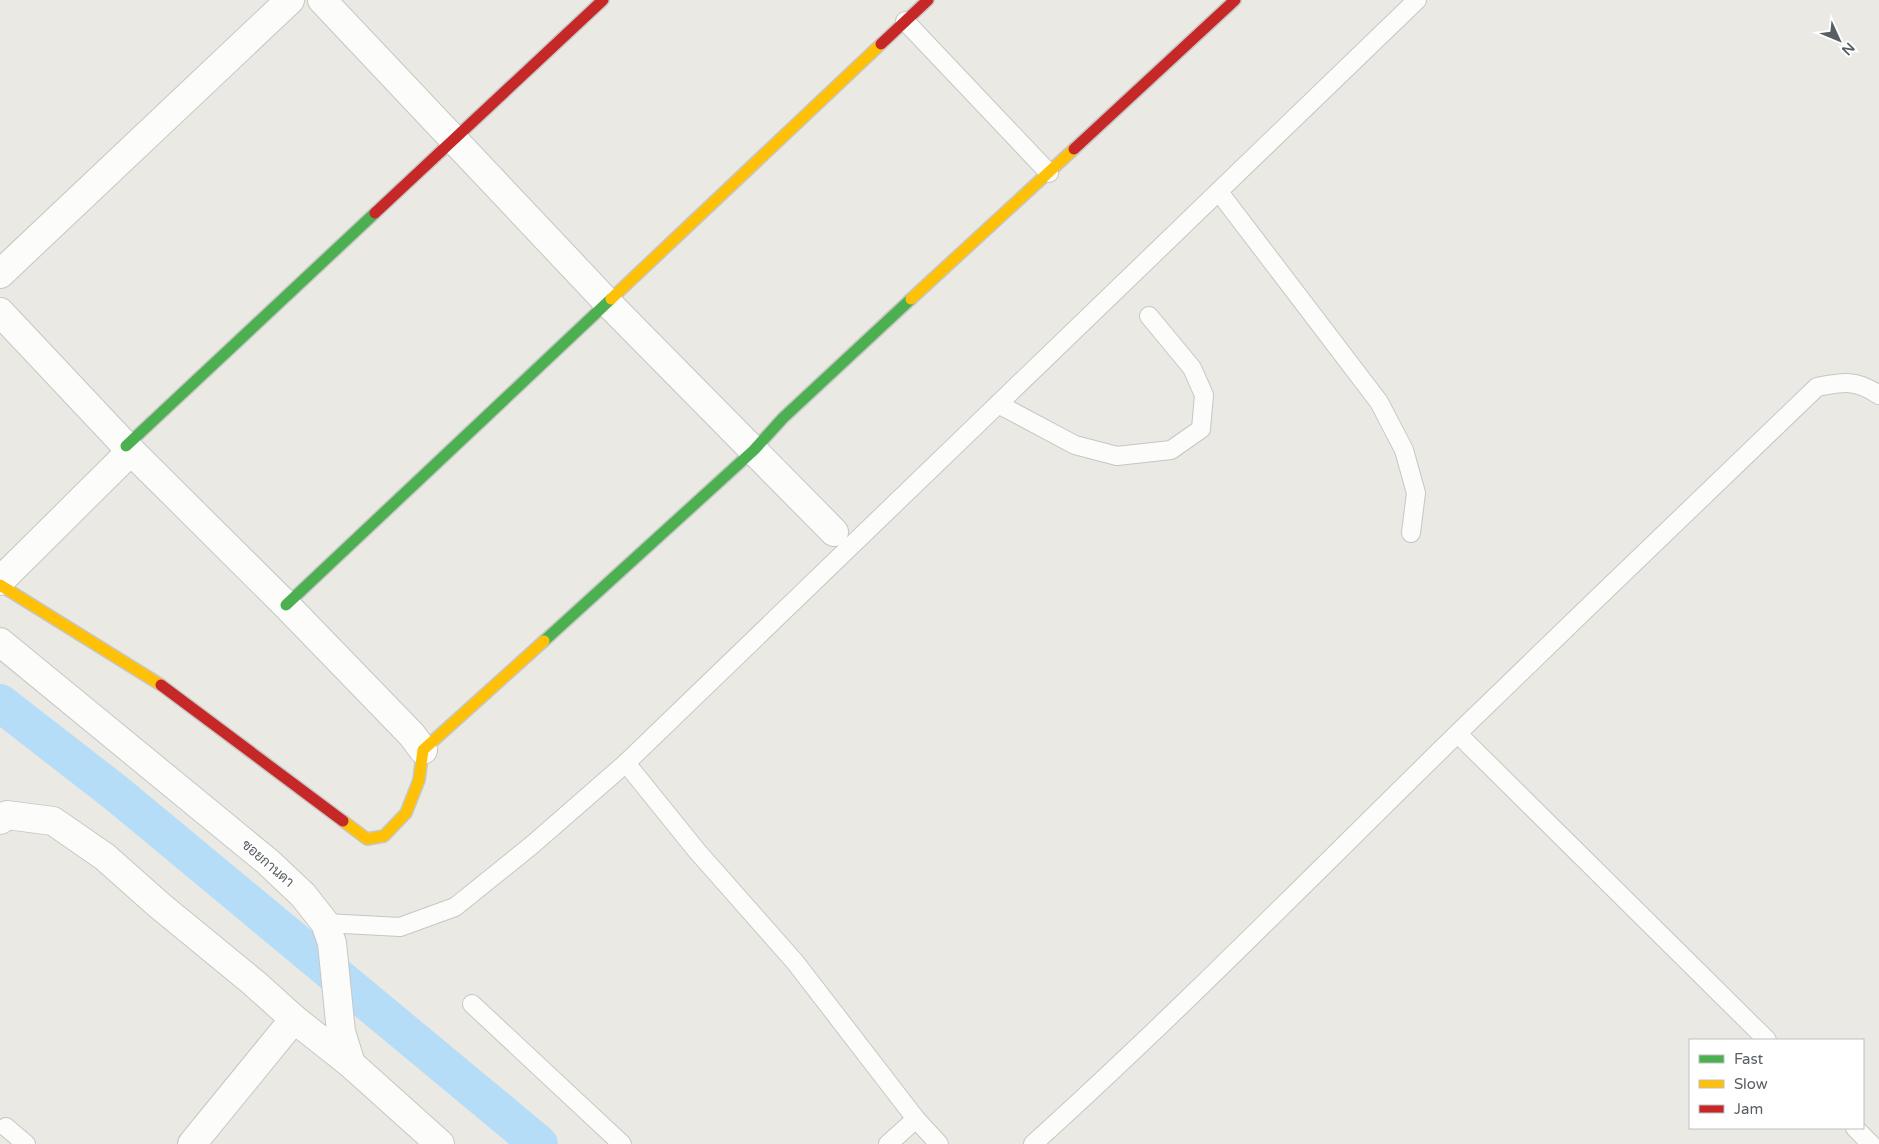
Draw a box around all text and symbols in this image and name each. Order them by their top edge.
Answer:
north arrow [1814,15,1864,65]
text: N [1838,39,1858,59]
street label: ซอยกานดา [238,836,297,891]
legend [1689,1039,1864,1129]
text: Fast [1734,1050,1764,1068]
text: Slow [1734,1075,1768,1093]
text: Jam [1734,1100,1763,1118]

